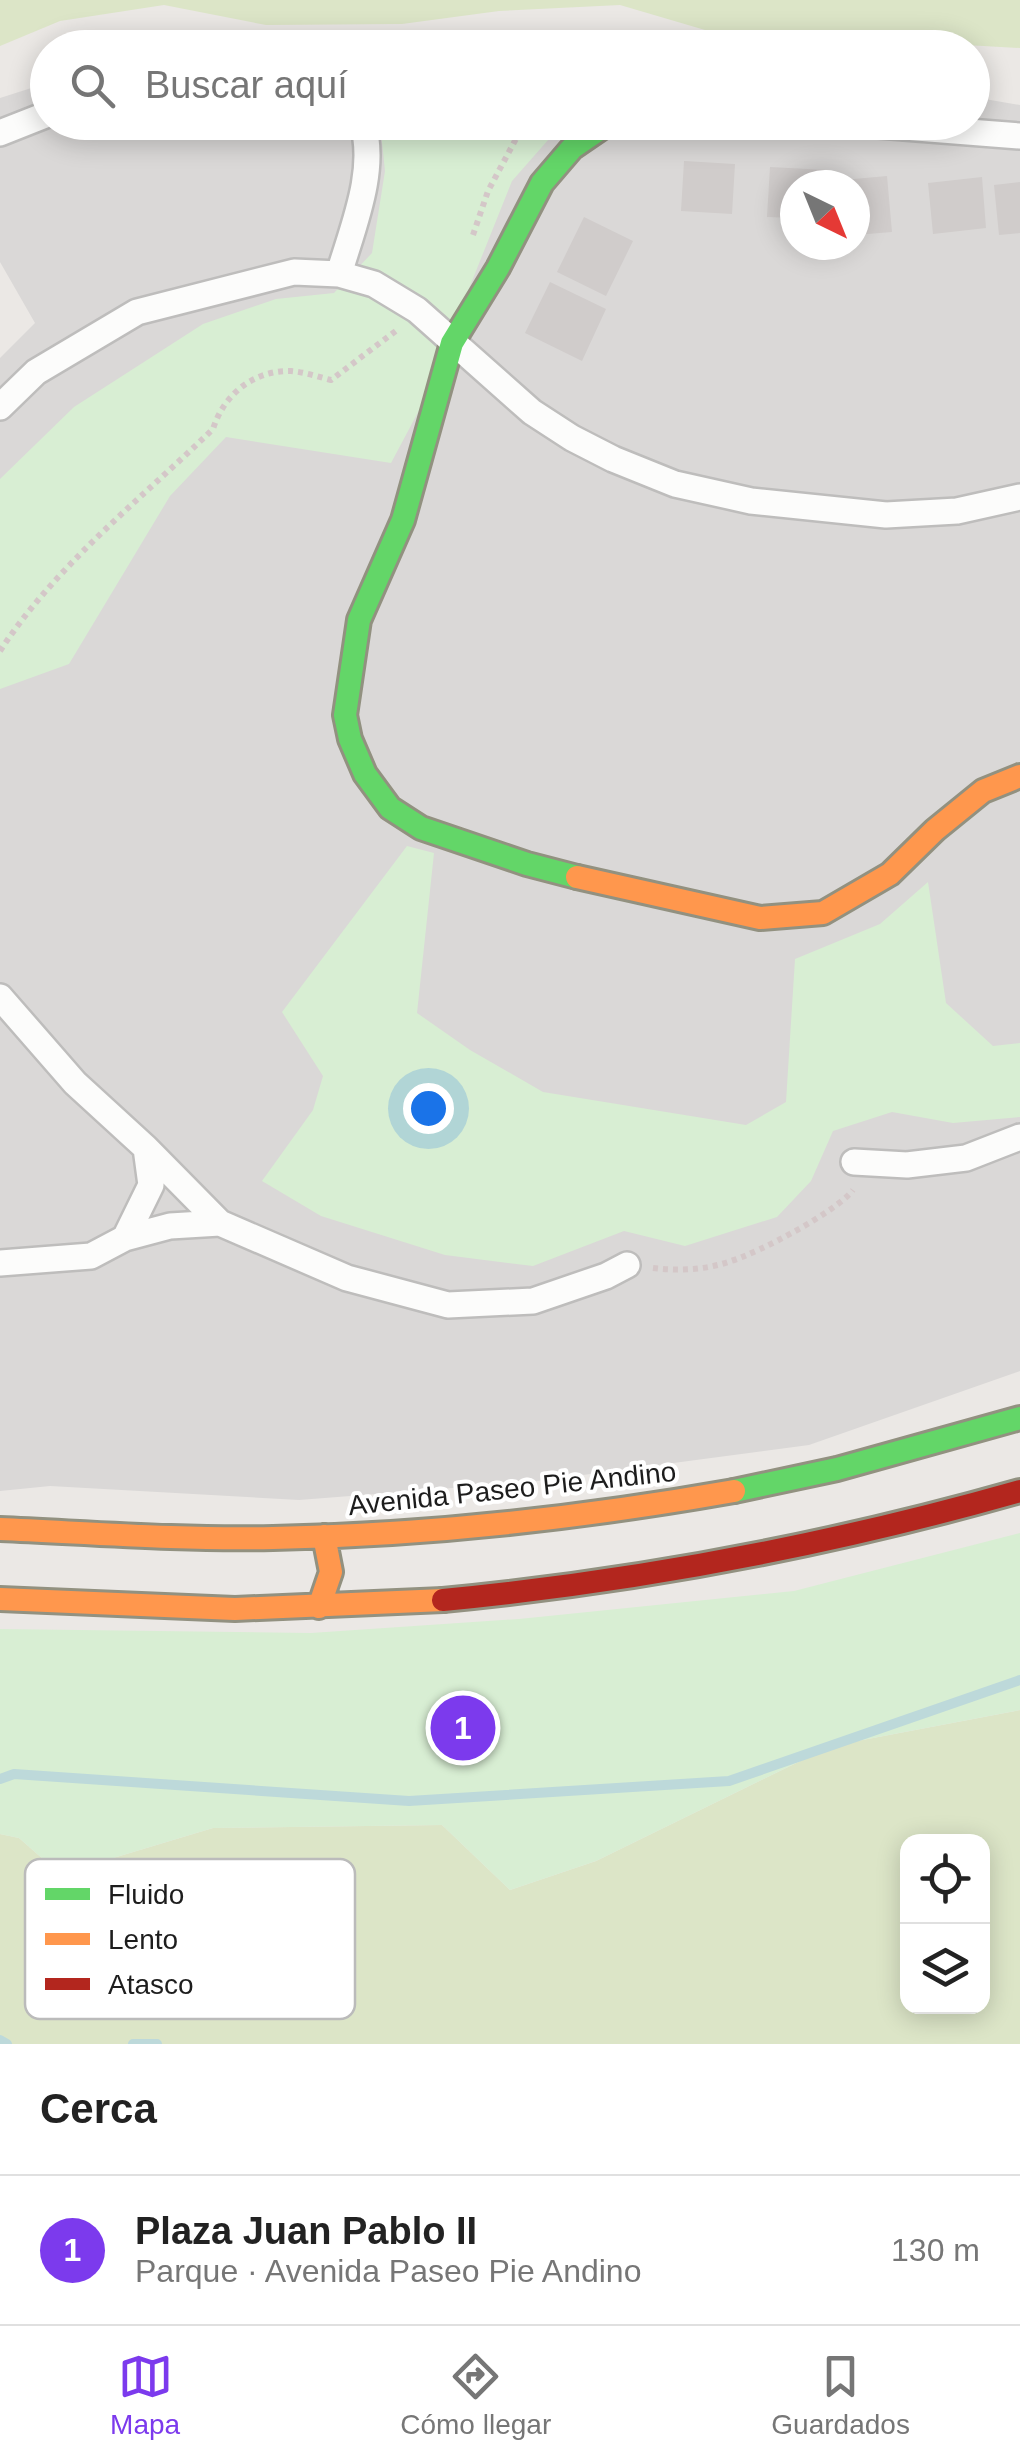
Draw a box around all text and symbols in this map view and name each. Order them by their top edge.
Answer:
search box [30,30,990,140]
icon: search [65,58,120,113]
text: Buscar aquí [145,64,348,106]
north arrow [780,170,870,260]
your location [403,1083,454,1134]
street label: Avenida Paseo Pie Andino [347,1456,678,1521]
pin: 1 [430,1690,496,1766]
map controls [900,1834,990,2014]
button: locate [900,1834,990,1924]
legend [25,1859,355,2019]
text: Fluido [108,1879,184,1910]
text: Lento [108,1924,178,1955]
button: layers [900,1924,990,2014]
text: Atasco [108,1969,194,2000]
text: Cerca [40,2085,157,2132]
text: Plaza Juan Pablo II [135,2210,477,2252]
text: 1 [64,2232,81,2268]
text: 130 m [891,2232,980,2268]
text: Parque · Avenida Paseo Pie Andino [135,2253,641,2289]
tab: Mapa [110,2349,180,2441]
tab: Cómo llegar [400,2349,551,2441]
tab: Guardados [771,2349,910,2441]

